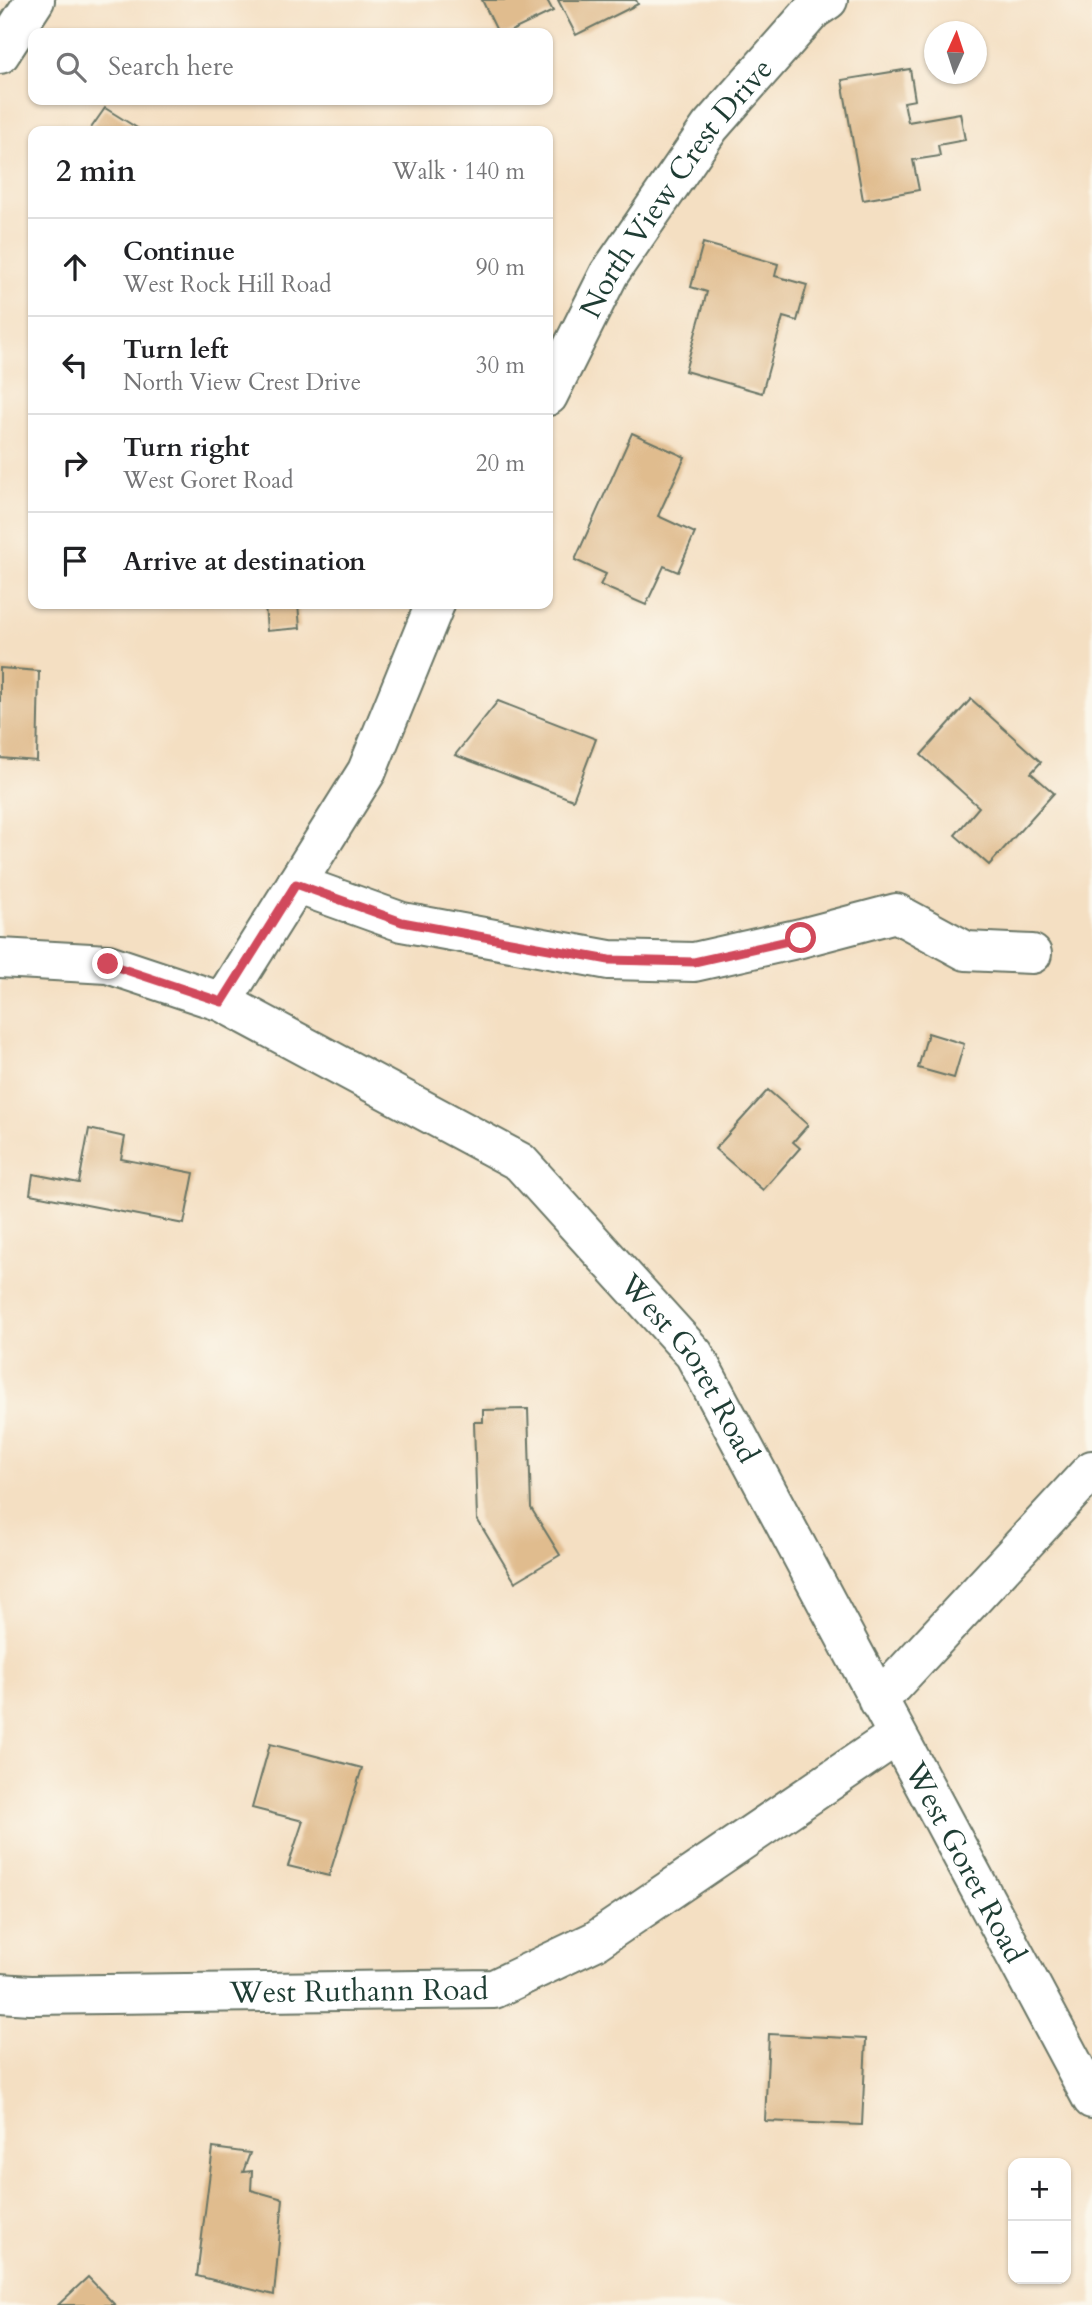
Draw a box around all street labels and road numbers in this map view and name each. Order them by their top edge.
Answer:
street label: North View Crest Drive [570,49,782,325]
street label: West Goret Road [610,1264,769,1470]
street label: West Goret Road [895,1754,1036,1970]
street label: West Ruthann Road [228,1969,489,2013]

